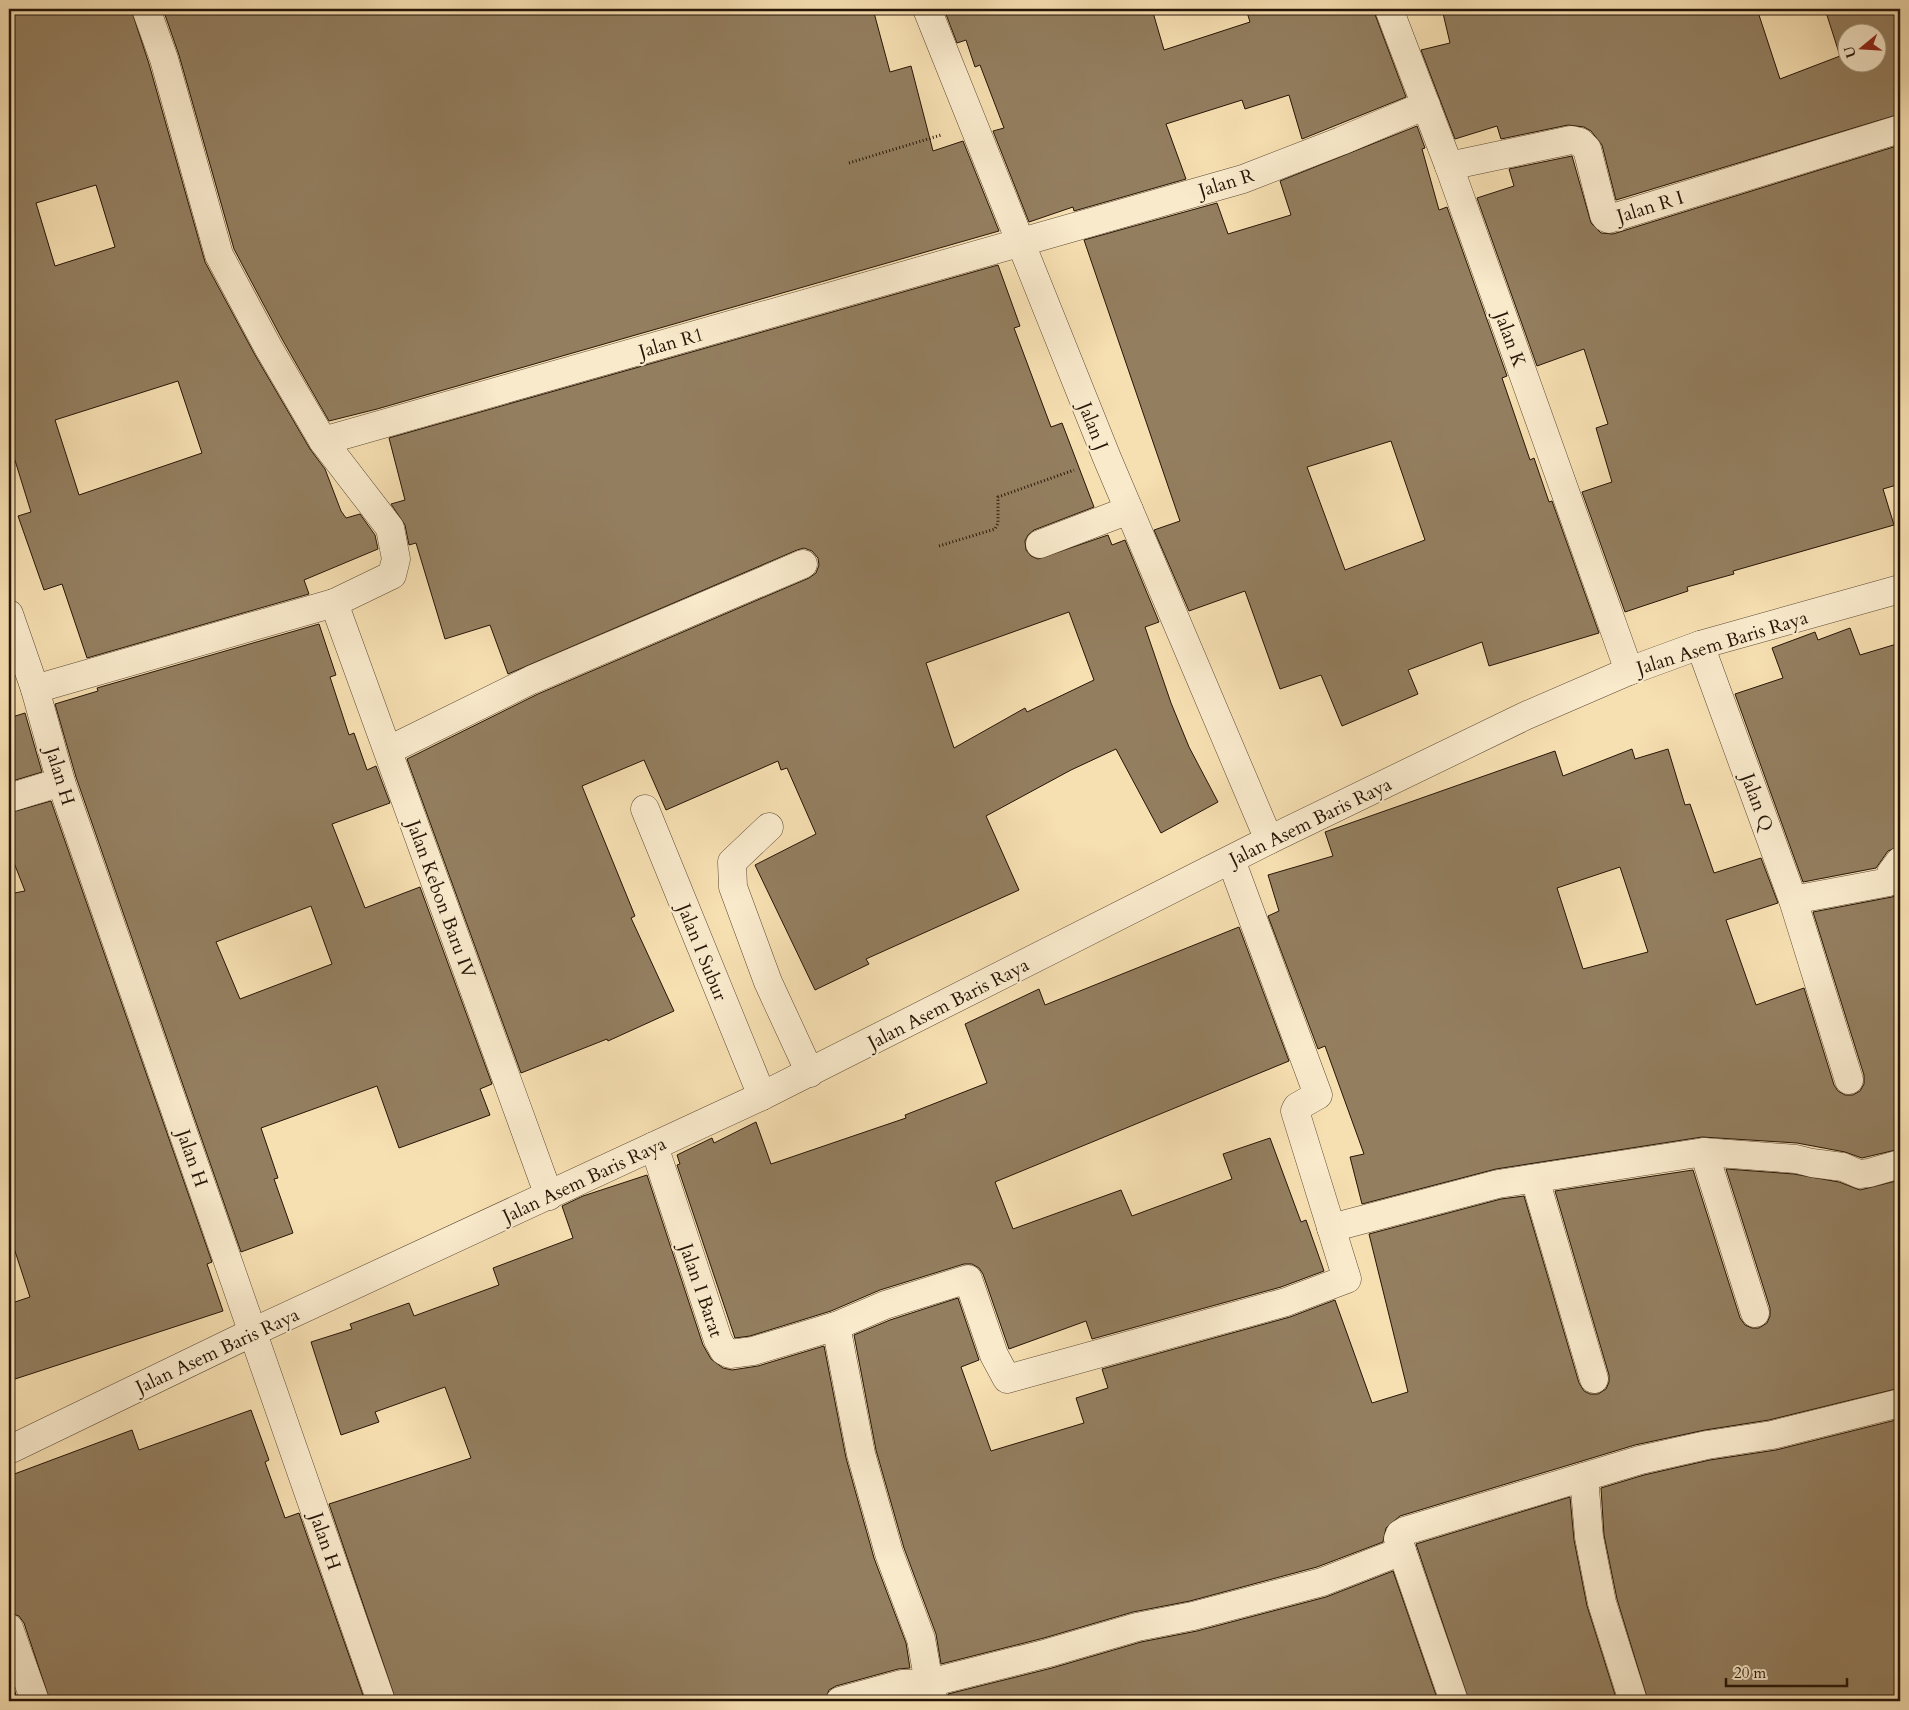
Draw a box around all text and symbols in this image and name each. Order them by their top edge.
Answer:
north arrow [1836,22,1886,72]
text: U [1839,43,1861,60]
street label: Jalan R [1192,162,1258,205]
street label: Jalan R I [1611,185,1687,230]
street label: Jalan K [1487,305,1532,372]
street label: Jalan R1 [633,321,707,365]
street label: Jalan J [1071,396,1114,454]
street label: Jalan Asem Baris Raya [1631,605,1811,682]
street label: Jalan H [38,741,81,809]
street label: Jalan Q [1734,767,1780,835]
street label: Jalan Asem Baris Raya [1222,771,1396,874]
street label: Jalan Kebon Baru IV [399,814,482,982]
street label: Jalan I Subur [670,897,733,1005]
street label: Jalan Asem Baris Raya [861,952,1034,1057]
street label: Jalan H [169,1123,214,1191]
street label: Jalan Asem Baris Raya [496,1131,670,1231]
street label: Jalan I Barat [672,1237,729,1341]
street label: Jalan Asem Baris Raya [129,1302,303,1402]
street label: Jalan H [302,1506,347,1574]
scale bar [1726,1655,1848,1687]
text: 20 m [1734,1663,1766,1683]

